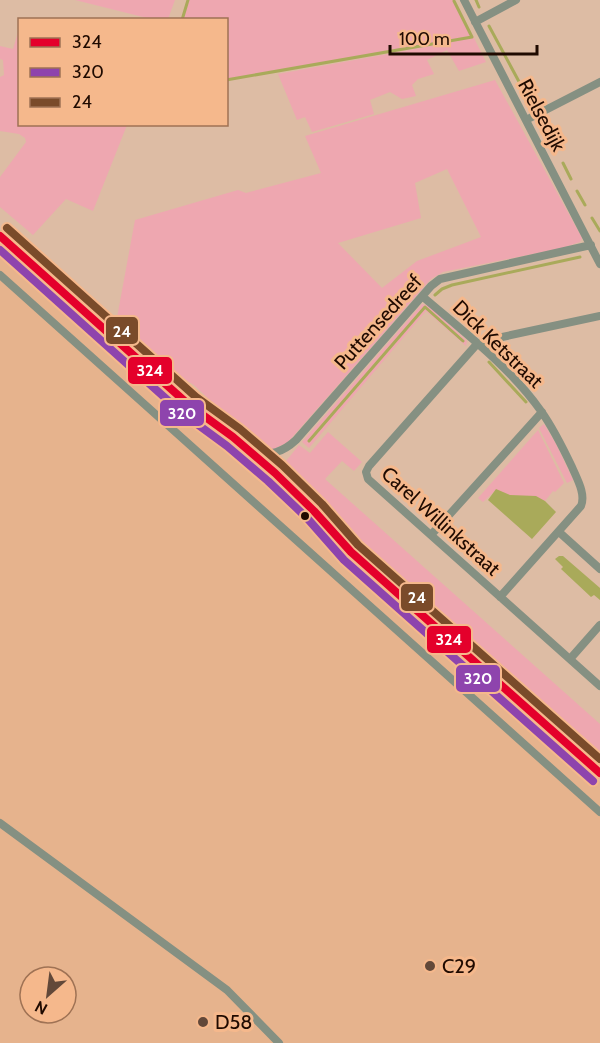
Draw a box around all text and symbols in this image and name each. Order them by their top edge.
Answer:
legend [18,18,228,126]
scale bar [390,18,537,56]
text: 100 m [399,28,450,50]
text: 324 [72,31,102,53]
text: 320 [72,61,104,83]
street label: Rielsedijk [513,75,571,155]
text: 24 [72,91,92,113]
street label: Puttensedreef [329,269,427,374]
street label: Dick Ketstraat [448,295,548,393]
line badge: 24 [105,316,139,345]
text: 24 [113,322,131,341]
line badge: 324 [127,356,173,385]
text: 324 [136,361,164,380]
line badge: 320 [159,399,205,427]
text: 320 [168,404,196,423]
street label: Carel Willinkstraat [377,461,505,581]
unlabelled marker [299,510,311,522]
line badge: 24 [400,583,434,612]
text: 24 [408,588,426,607]
line badge: 324 [426,625,472,654]
text: 324 [435,630,463,649]
line badge: 320 [455,664,501,693]
text: 320 [464,669,492,688]
place label: C29 [442,954,476,978]
marker: C29 [423,959,437,973]
north arrow [18,965,78,1025]
text: N [32,997,51,1019]
place label: D58 [215,1010,252,1034]
marker: D58 [196,1015,210,1029]

